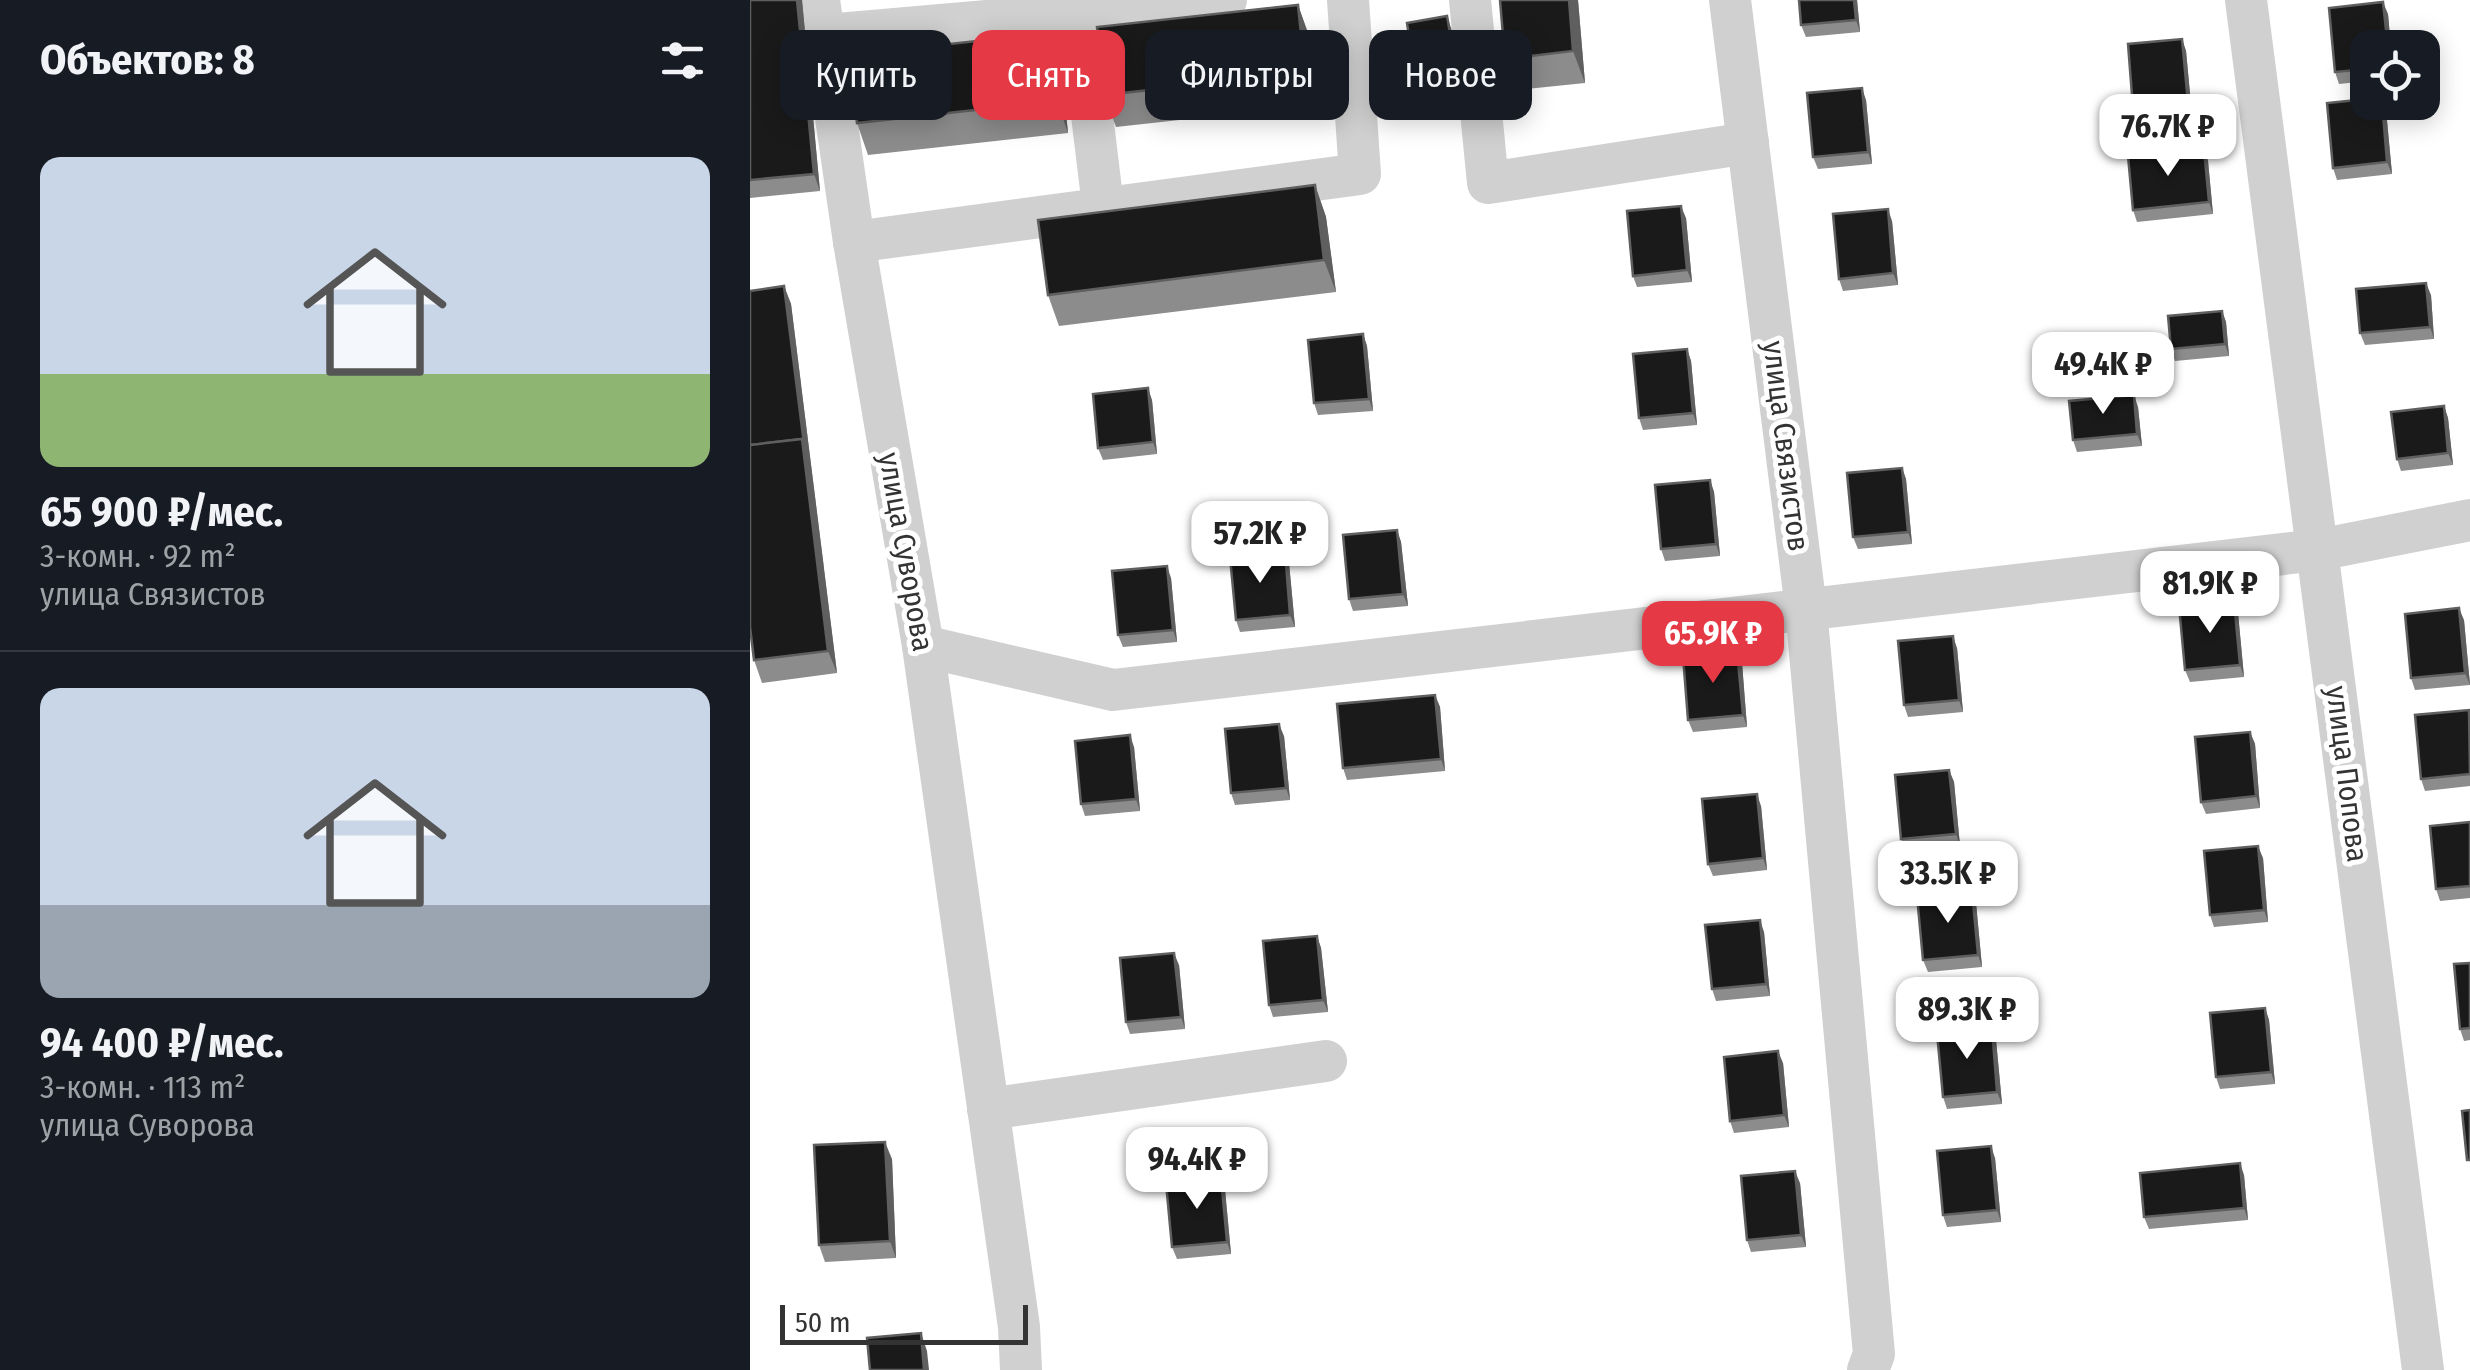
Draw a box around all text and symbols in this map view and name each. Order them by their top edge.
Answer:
chip: Купить [780,30,952,120]
chip: Снять [972,30,1125,120]
chip: Фильтры [1145,30,1349,120]
chip: Новое [1369,30,1532,120]
map controls [2350,30,2440,120]
button: locate [2350,30,2440,120]
icon: filters [655,33,710,88]
text: Объектов: 8 [40,35,255,85]
pin: 76.7K ₽ [2076,94,2260,179]
text: 76.7K ₽ [2121,107,2215,145]
icon: home [285,222,465,402]
pin: 49.4K ₽ [2011,332,2195,417]
street label: улица Связистов [1755,339,1817,553]
text: 49.4K ₽ [2054,345,2152,383]
street label: улица Суворова [871,450,941,654]
text: 65 900 ₽/мес. [40,487,283,537]
pin: 57.2K ₽ [1168,501,1352,586]
text: 57.2K ₽ [1213,514,1307,552]
text: 3-комн. · 92 m² [40,537,236,575]
pin: 81.9K ₽ [2118,551,2302,636]
text: 81.9K ₽ [2162,564,2258,602]
text: улица Связистов [40,575,266,613]
pin: 65.9K ₽ [1621,601,1805,686]
text: 65.9K ₽ [1664,614,1762,652]
street label: улица Попова [2318,684,2376,864]
icon: home [285,753,465,933]
pin: 33.5K ₽ [1856,841,2040,926]
text: 33.5K ₽ [1900,854,1996,892]
pin: 89.3K ₽ [1875,977,2059,1062]
text: 89.3K ₽ [1918,990,2016,1028]
text: 94 400 ₽/мес. [40,1018,284,1068]
text: 3-комн. · 113 m² [40,1068,245,1106]
text: улица Суворова [40,1106,255,1144]
pin: 94.4K ₽ [1105,1127,1289,1212]
text: 94.4K ₽ [1148,1140,1246,1178]
scale bar [780,1300,1028,1344]
text: 50 m [795,1306,851,1339]

